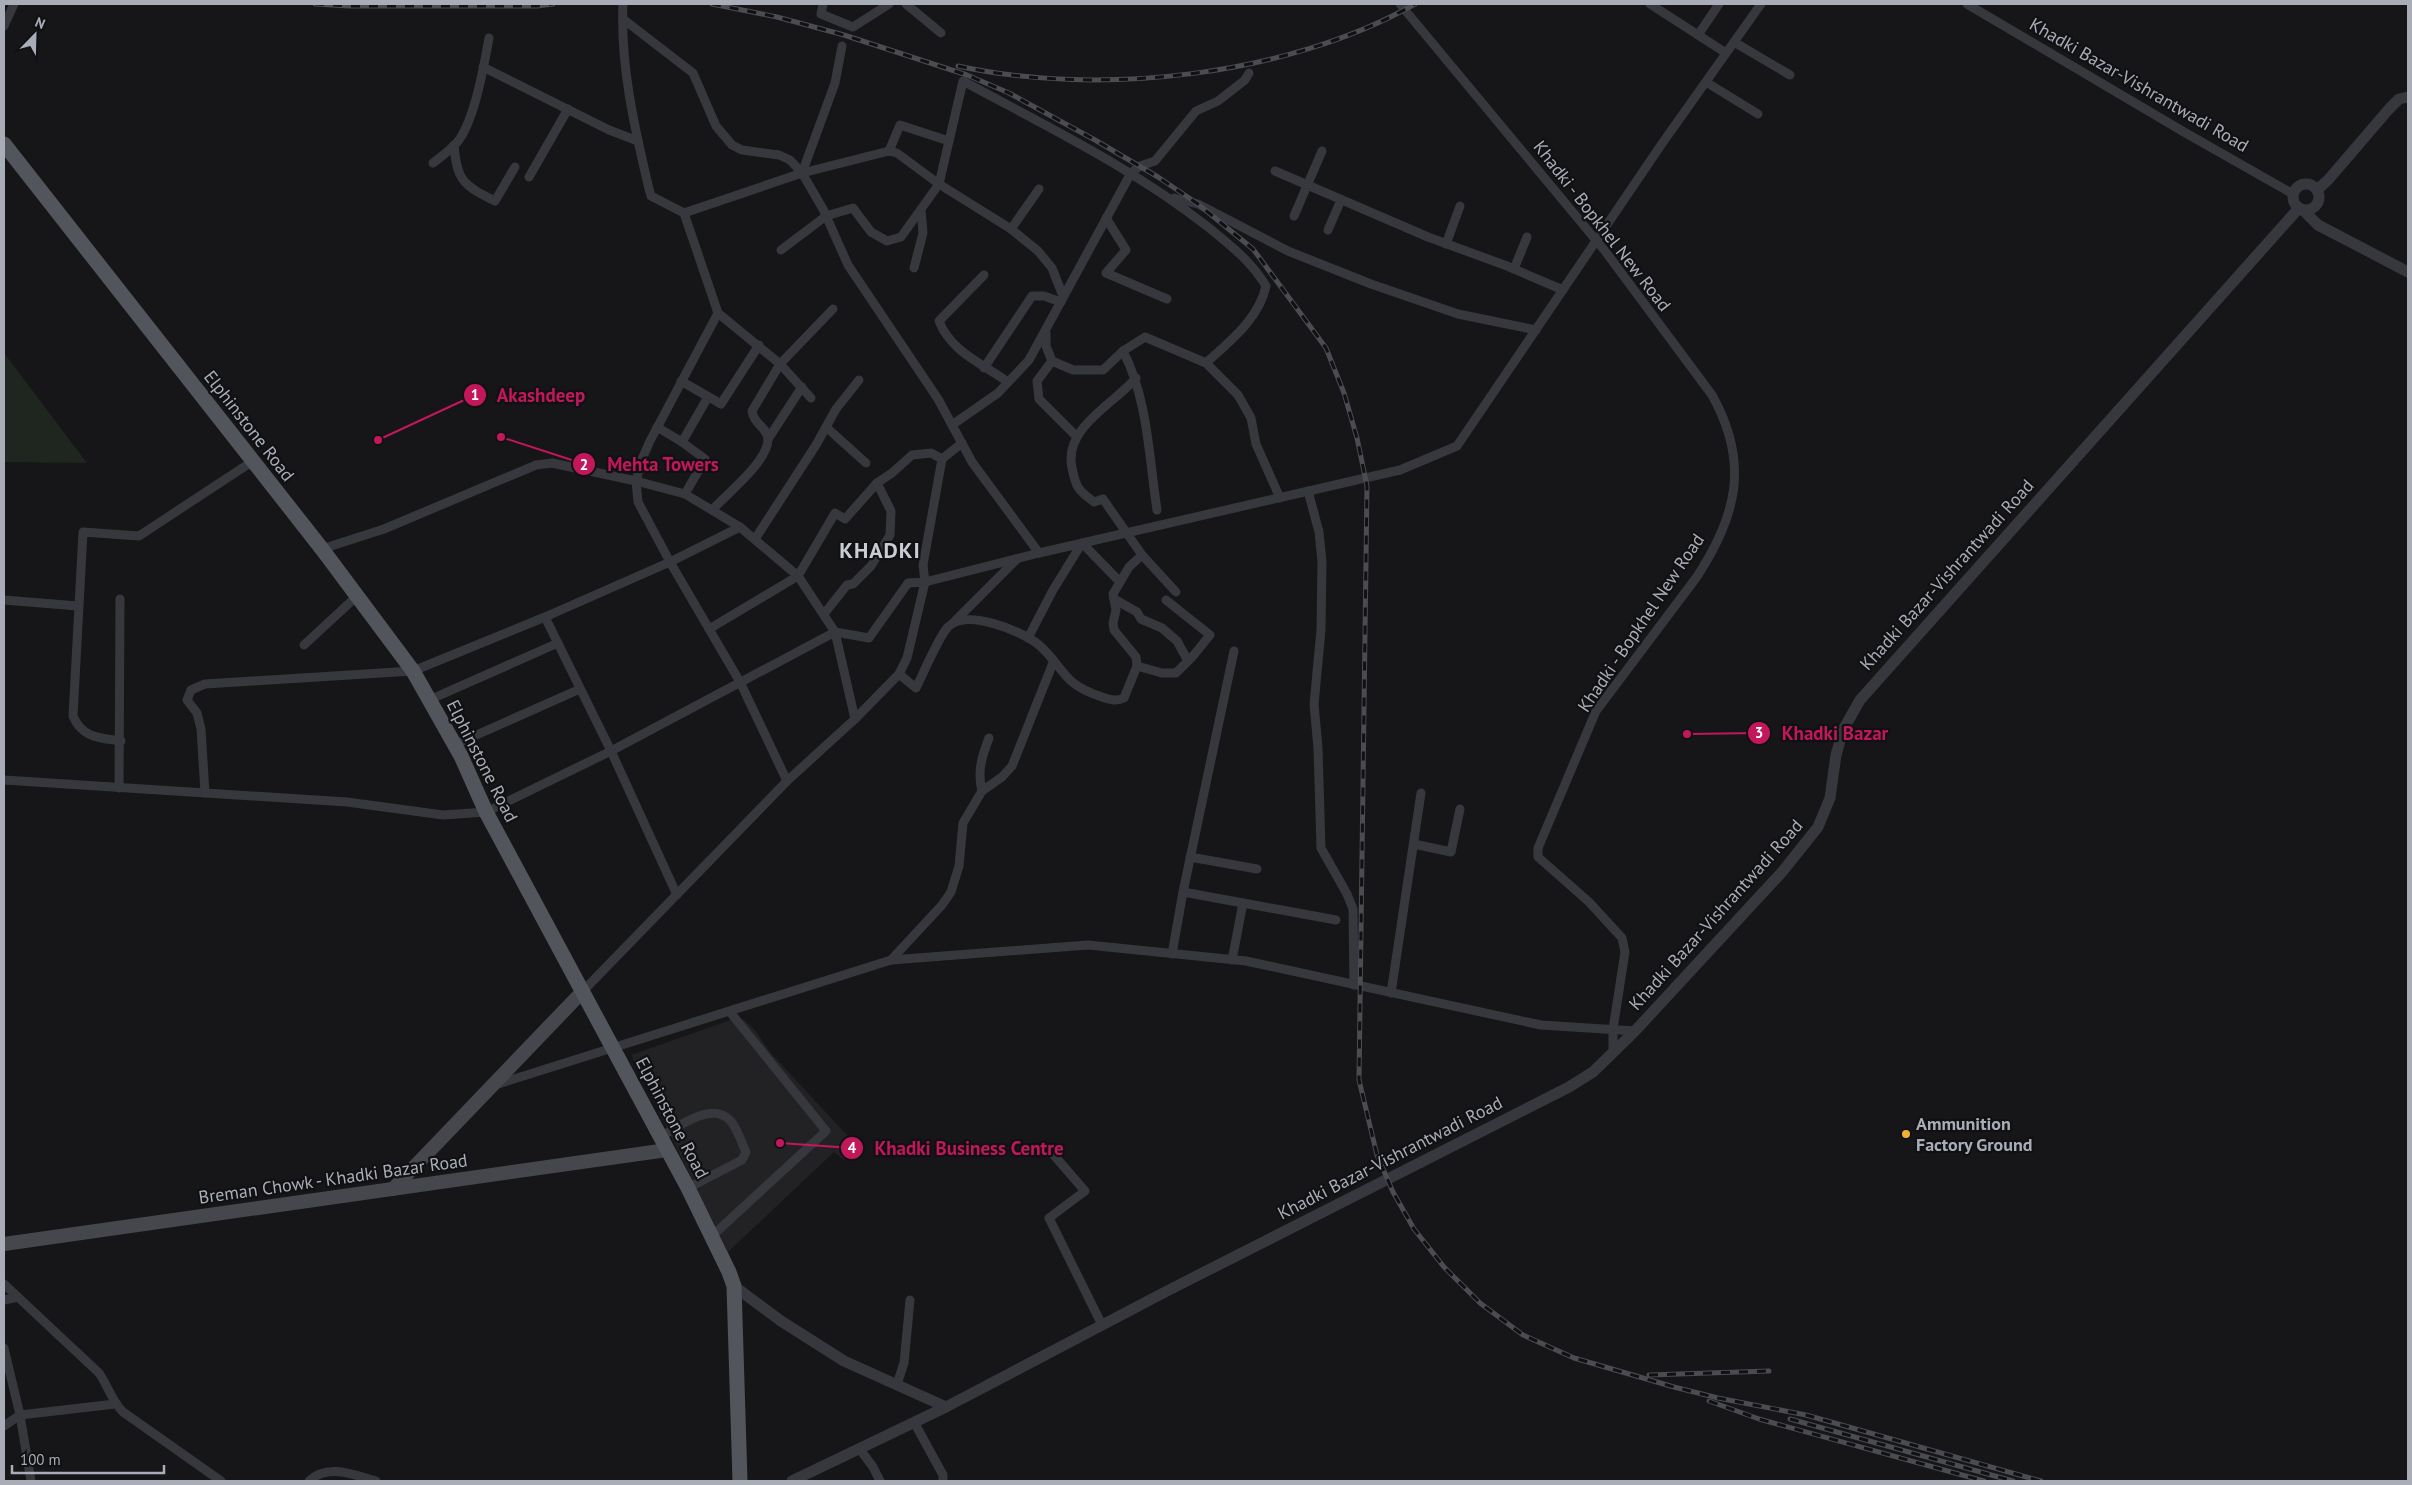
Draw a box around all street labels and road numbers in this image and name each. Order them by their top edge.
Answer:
street label: Khadki Bazar-Vishrantwadi Road [2026,12,2253,157]
street label: Khadki - Bopkhel New Road [1529,136,1676,316]
street label: Elphinstone Road [199,366,300,486]
street label: Khadki Bazar-Vishrantwadi Road [1855,474,2039,675]
street label: Khadki - Bopkhel New Road [1572,529,1709,716]
street label: Elphinstone Road [442,696,523,826]
street label: Khadki Bazar-Vishrantwadi Road [1624,814,1808,1015]
street label: Elphinstone Road [631,1053,714,1182]
street label: Khadki Bazar-Vishrantwadi Road [1274,1091,1506,1224]
street label: Breman Chowk - Khadki Bazar Road [197,1148,469,1209]

